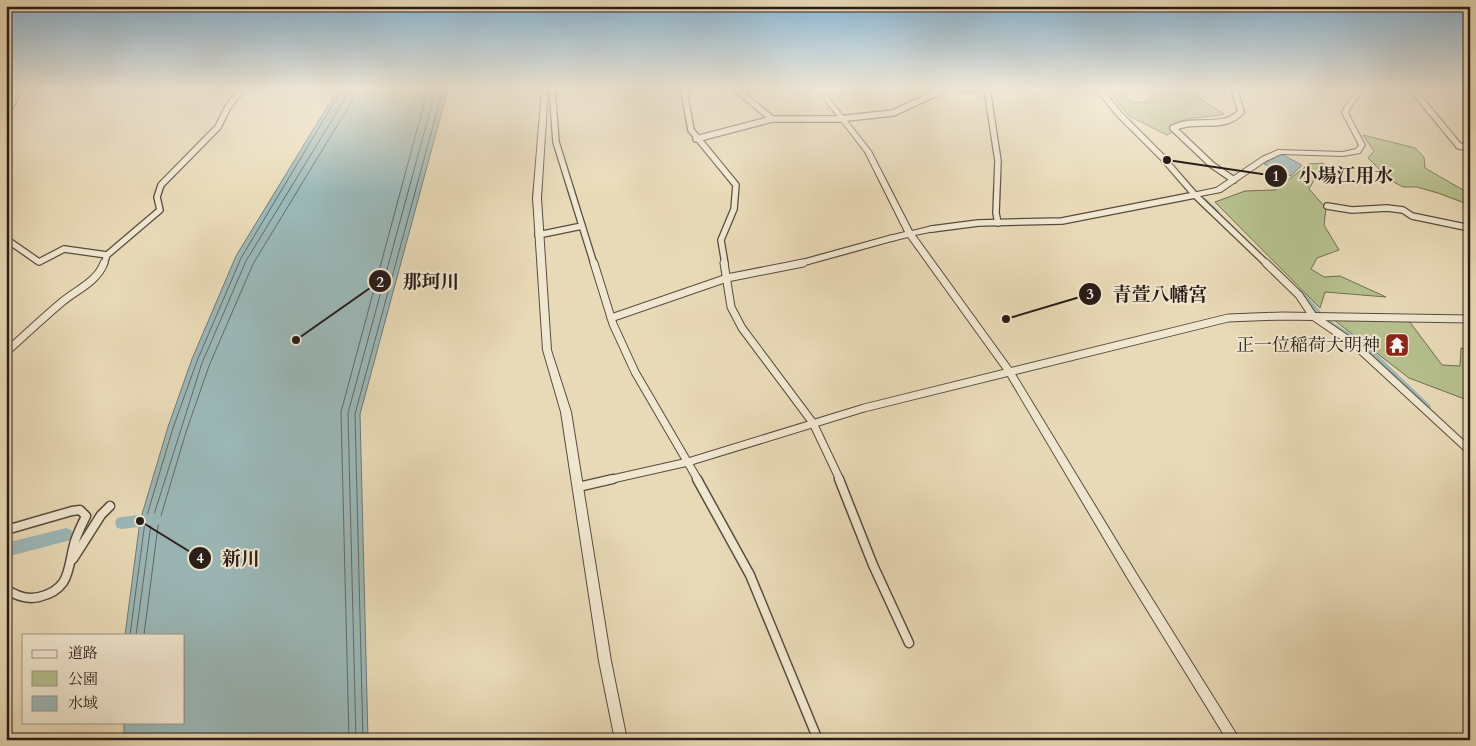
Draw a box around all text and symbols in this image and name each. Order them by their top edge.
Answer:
callout: 小場江用水 [1264,159,1404,193]
text: 小場江用水 [1298,163,1394,189]
text: 1 [1272,166,1280,186]
callout: 那珂川 [368,264,470,298]
text: 那珂川 [402,269,460,295]
text: 2 [376,272,384,292]
callout: 青萱八幡宮 [1077,277,1217,311]
text: 青萱八幡宮 [1112,282,1208,308]
text: 3 [1086,284,1094,304]
temple icon: 正一位稲荷大明神 [1384,332,1410,358]
place label: 正一位稲荷大明神 [1236,333,1380,358]
callout: 新川 [187,541,270,575]
text: 新川 [222,546,260,572]
text: 4 [196,548,204,568]
legend [22,634,185,724]
text: 道路 [68,643,98,663]
text: 公園 [68,669,98,689]
text: 水域 [68,693,98,713]

